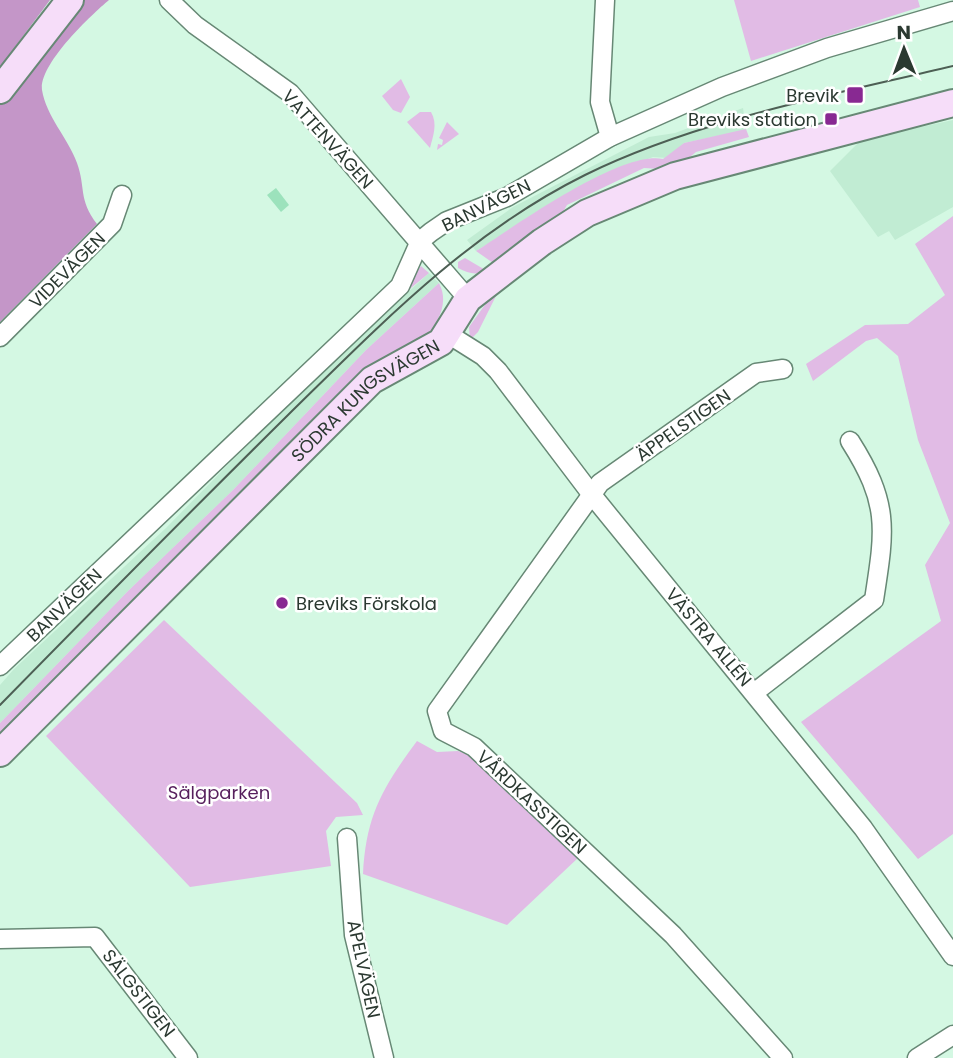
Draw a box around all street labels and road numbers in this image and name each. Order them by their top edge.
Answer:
street label: VATTENVÄGEN [277,84,379,194]
street label: BANVÄGEN [437,173,535,237]
street label: VIDEVÄGEN [23,226,111,314]
street label: SÖDRA KUNGSVÄGEN [285,333,444,467]
street label: ÄPPELSTIGEN [631,383,735,467]
street label: BANVÄGEN [21,563,107,647]
street label: VÄSTRA ALLÉN [660,582,758,692]
street label: VÅRDKASSTIGEN [472,744,592,860]
street label: APELVÄGEN [341,918,387,1020]
street label: SÄLGSTIGEN [97,944,181,1042]

